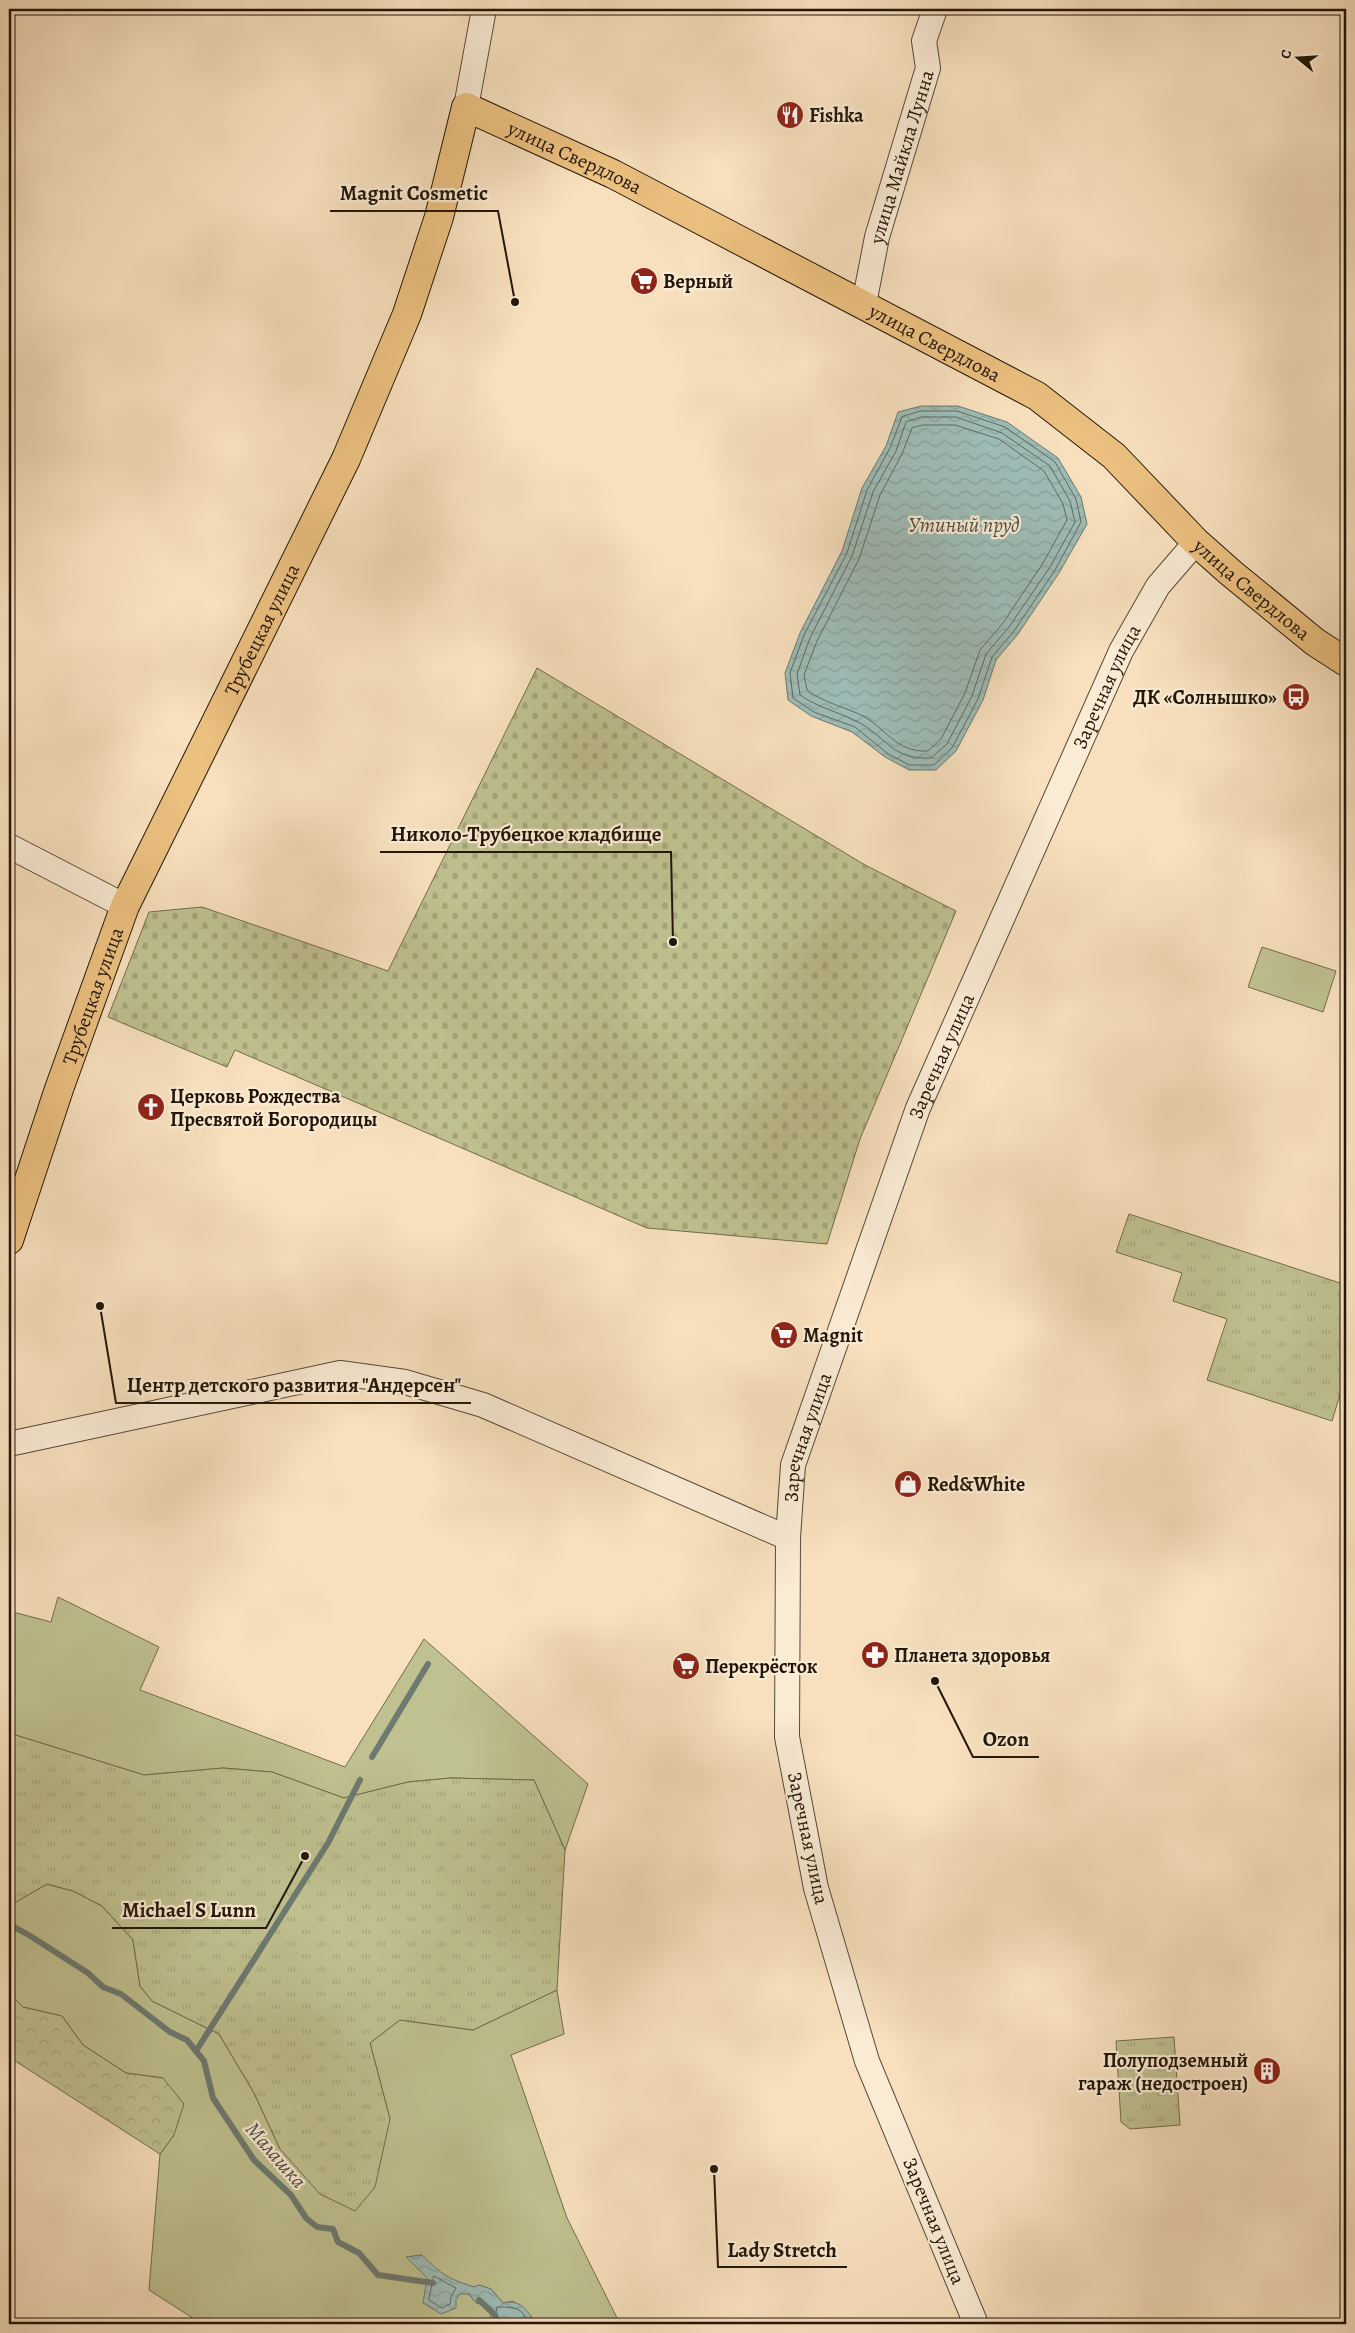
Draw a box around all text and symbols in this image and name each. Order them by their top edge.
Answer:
north arrow [1272,32,1322,82]
text: С [1276,47,1297,61]
street label: улица Майкла Лунна [862,66,940,247]
restaurant icon: Fishka [775,100,805,130]
place label: Fishka [809,102,864,129]
street label: улица Свердлова [503,114,647,201]
callout: Magnit Cosmetic [330,175,498,211]
text: Magnit Cosmetic [340,179,488,207]
supermarket icon: Верный [629,266,659,296]
place label: Верный [663,268,733,295]
street label: улица Свердлова [864,297,1006,389]
water label: Утиный пруд [909,511,1019,539]
street label: улица Свердлова [1187,532,1317,647]
street label: Трубецкая улица [218,558,306,700]
street label: Заречная улица [1066,618,1147,753]
bus stop icon: ДК «Солнышко» [1281,682,1311,712]
place label: ДК «Солнышко» [1133,684,1277,711]
callout: Николо-Трубецкое кладбище [380,816,671,852]
text: Николо-Трубецкое кладбище [391,820,662,848]
street label: Трубецкая улица [55,923,130,1068]
street label: Заречная улица [902,988,981,1122]
place label: Церковь Рождества Пресвятой Богородицы [170,1083,377,1133]
church icon: Церковь Рождества Пресвятой Богородицы [136,1092,166,1122]
supermarket icon: Magnit [769,1320,799,1350]
place label: Magnit [803,1322,864,1349]
callout: Центр детского развития "Андерсен" [116,1367,471,1403]
street label: Заречная улица [777,1368,838,1503]
text: Центр детского развития "Андерсен" [127,1371,461,1399]
shop icon: Red&White [893,1469,923,1499]
place label: Red&White [927,1471,1025,1498]
pharmacy icon: Планета здоровья [860,1640,890,1670]
place label: Планета здоровья [894,1642,1050,1669]
supermarket icon: Перекрёсток [671,1651,701,1681]
place label: Перекрёсток [705,1653,818,1680]
callout: Ozon [973,1721,1039,1757]
text: Ozon [983,1725,1029,1753]
street label: Заречная улица [781,1769,835,1907]
callout: Michael S Lunn [112,1892,266,1928]
text: Michael S Lunn [122,1896,256,1924]
place label: Полуподземный гараж (недостроен) [1078,2047,1248,2097]
building icon: Полуподземный гараж (недостроен) [1252,2056,1282,2086]
water label: Малашка [239,2116,313,2194]
street label: Заречная улица [896,2154,972,2289]
callout: Lady Stretch [718,2231,847,2267]
text: Lady Stretch [727,2236,837,2264]

